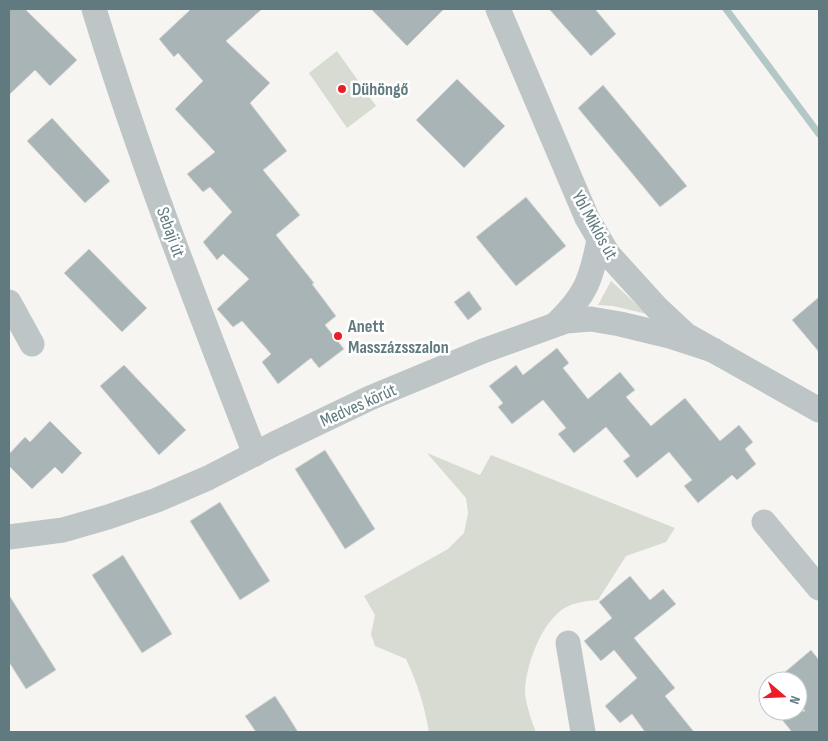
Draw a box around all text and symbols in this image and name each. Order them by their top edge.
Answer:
place label: Dühöngő [352,79,409,100]
marker: Dühöngő [336,83,348,95]
street label: Ybl Miklós út [567,187,622,264]
street label: Sebaji út [152,204,189,261]
place label: Anett Masszázsszalon [347,316,449,358]
marker: Anett Masszázsszalon [332,330,344,342]
street label: Medves körút [317,379,400,432]
north arrow [758,671,808,721]
text: N [786,694,804,706]

